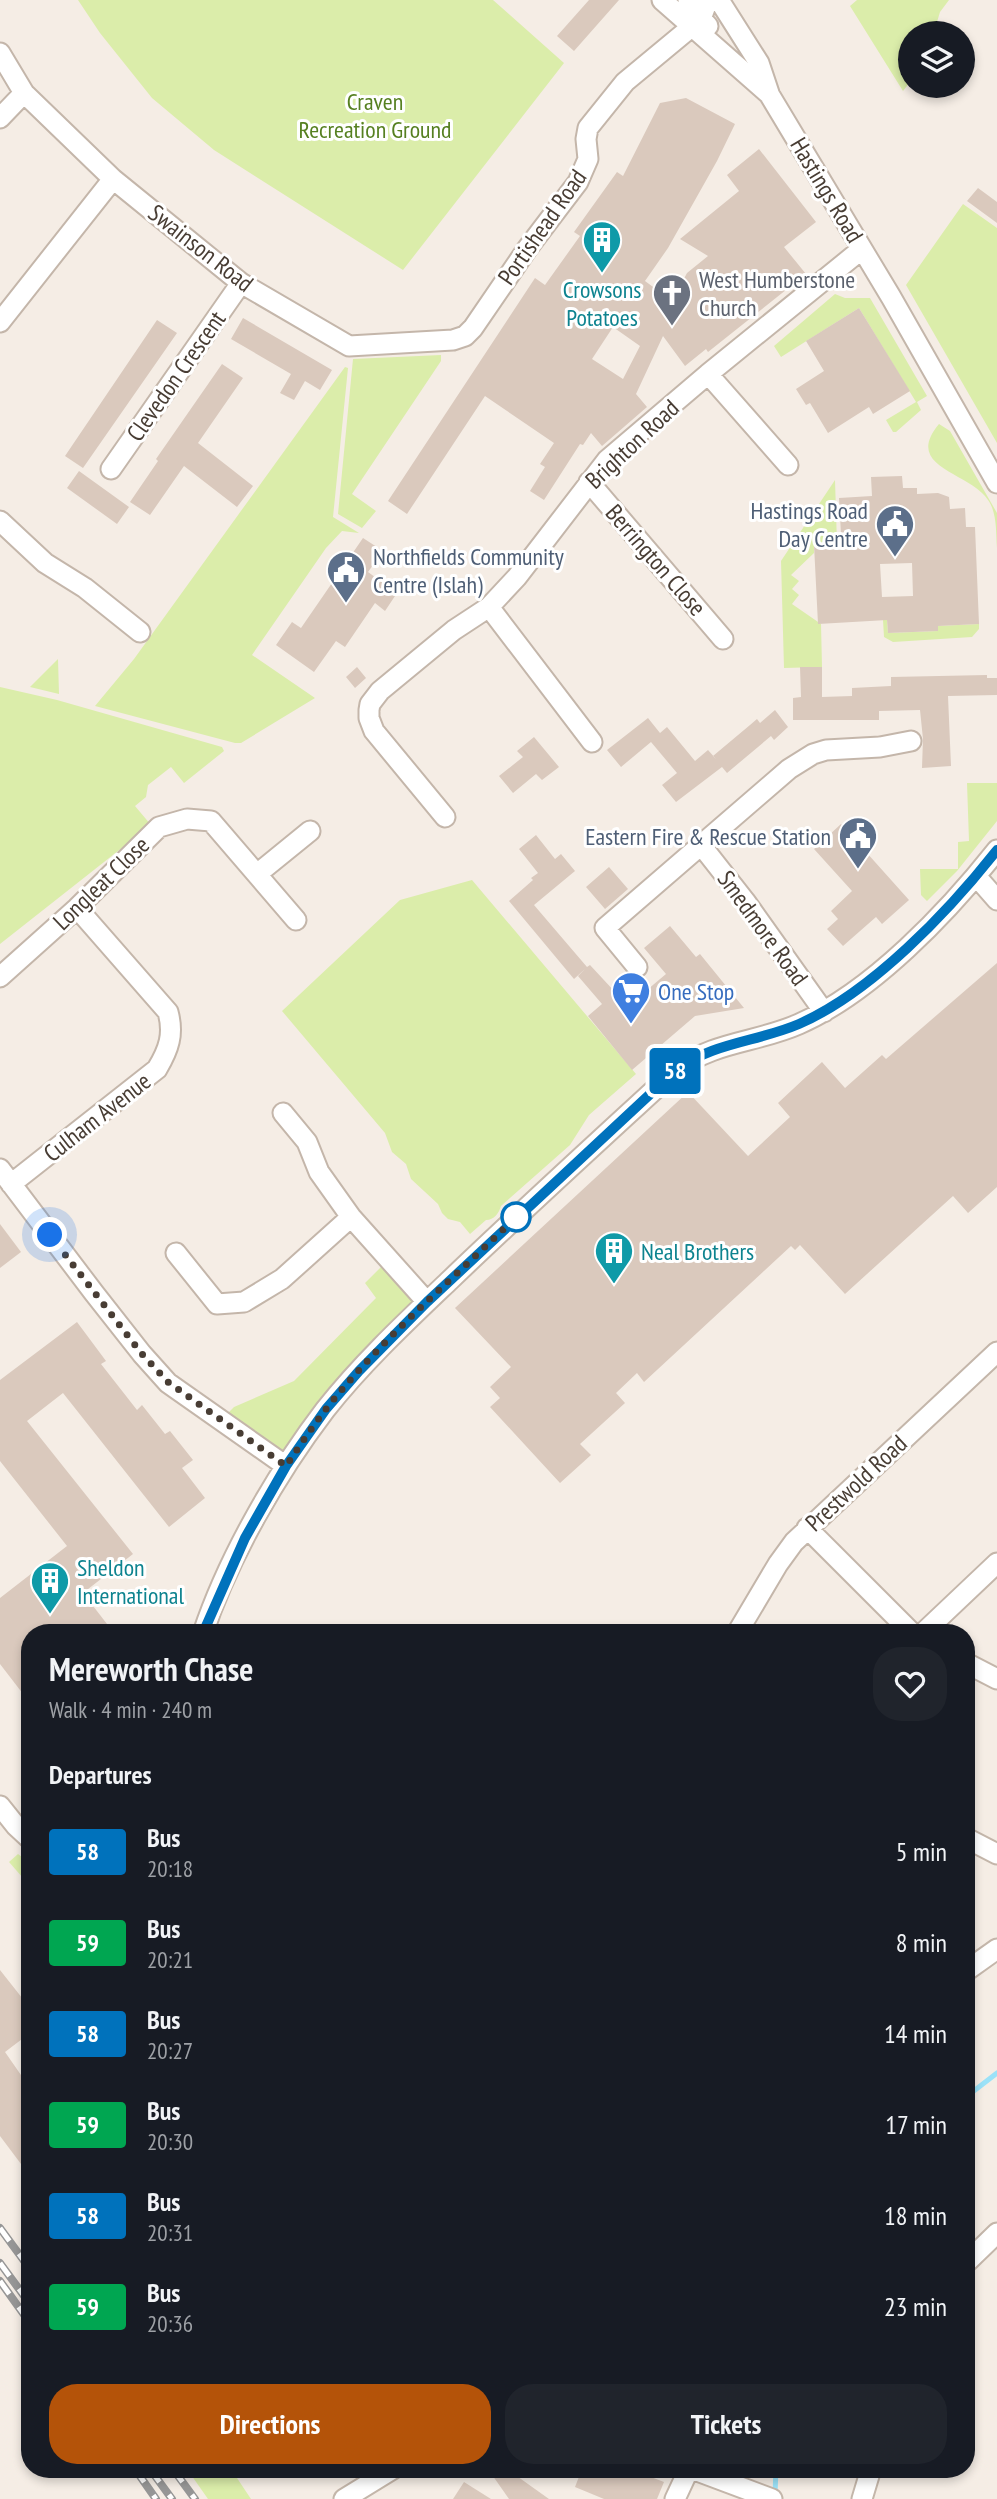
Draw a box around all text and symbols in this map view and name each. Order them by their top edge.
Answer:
map controls [898,21,975,98]
button: layers [898,21,975,98]
park label: Craven Recreation Ground [299,86,451,145]
street label: Hastings Road [783,132,871,248]
street label: Portishead Road [491,163,593,291]
street label: Swainson Road [142,197,260,299]
building icon: Crowsons Potatoes [581,219,623,274]
place label: West Humberstone Church [699,264,855,323]
church icon: West Humberstone Church [651,272,693,327]
place label: Crowsons Potatoes [563,274,641,333]
street label: Clevedon Crescent [120,304,233,447]
street label: Brighton Road [579,393,685,495]
place label: Hastings Road Day Centre [751,495,868,554]
street label: Berrington Close [599,498,713,622]
public building icon: Hastings Road Day Centre [874,503,916,558]
place label: Northfields Community Centre (Islah) [373,541,564,600]
public building icon: Northfields Community Centre (Islah) [325,549,367,604]
public building icon: Eastern Fire & Rescue Station [837,815,879,870]
place label: Eastern Fire & Rescue Station [585,821,831,852]
street label: Longleat Close [46,829,156,937]
street label: Smedmore Road [711,864,815,992]
supermarket icon: One Stop [610,970,652,1025]
place label: One Stop [658,976,734,1007]
line badge: 58 [644,1048,706,1094]
text: 58 [664,1055,686,1086]
street label: Culham Avenue [37,1066,157,1168]
unlabelled marker [501,1202,531,1232]
your location [32,1217,67,1252]
building icon: Neal Brothers [593,1230,635,1285]
place label: Neal Brothers [641,1236,754,1267]
street label: Prestwold Road [799,1428,913,1538]
place label: Sheldon International [77,1552,184,1611]
building icon: Sheldon International [29,1560,71,1615]
text: Mereworth Chase [49,1647,253,1690]
button: heart [873,1647,947,1721]
text: Walk · 4 min · 240 m [49,1695,212,1724]
text: Departures [49,1758,152,1791]
text: Bus [147,1821,180,1854]
text: 5 min [896,1835,947,1868]
text: 58 [76,1836,99,1867]
text: 20:18 [147,1854,193,1883]
text: Bus [147,1912,180,1945]
text: 8 min [896,1926,947,1959]
text: 59 [76,1927,99,1958]
text: 20:21 [147,1945,193,1974]
text: Bus [147,2003,180,2036]
text: 14 min [884,2017,947,2050]
text: 58 [76,2018,99,2049]
text: 20:27 [147,2036,193,2065]
text: Bus [147,2094,180,2127]
text: 17 min [885,2108,947,2141]
text: 59 [76,2109,99,2140]
text: 20:30 [147,2127,193,2156]
text: Bus [147,2185,180,2218]
text: 18 min [884,2199,947,2232]
text: 58 [76,2200,99,2231]
text: 20:31 [147,2218,193,2247]
text: Bus [147,2276,180,2309]
text: 23 min [884,2290,947,2323]
text: 59 [76,2291,99,2322]
text: 20:36 [147,2309,193,2338]
button: Directions [49,2384,491,2464]
button: Tickets [505,2384,947,2464]

